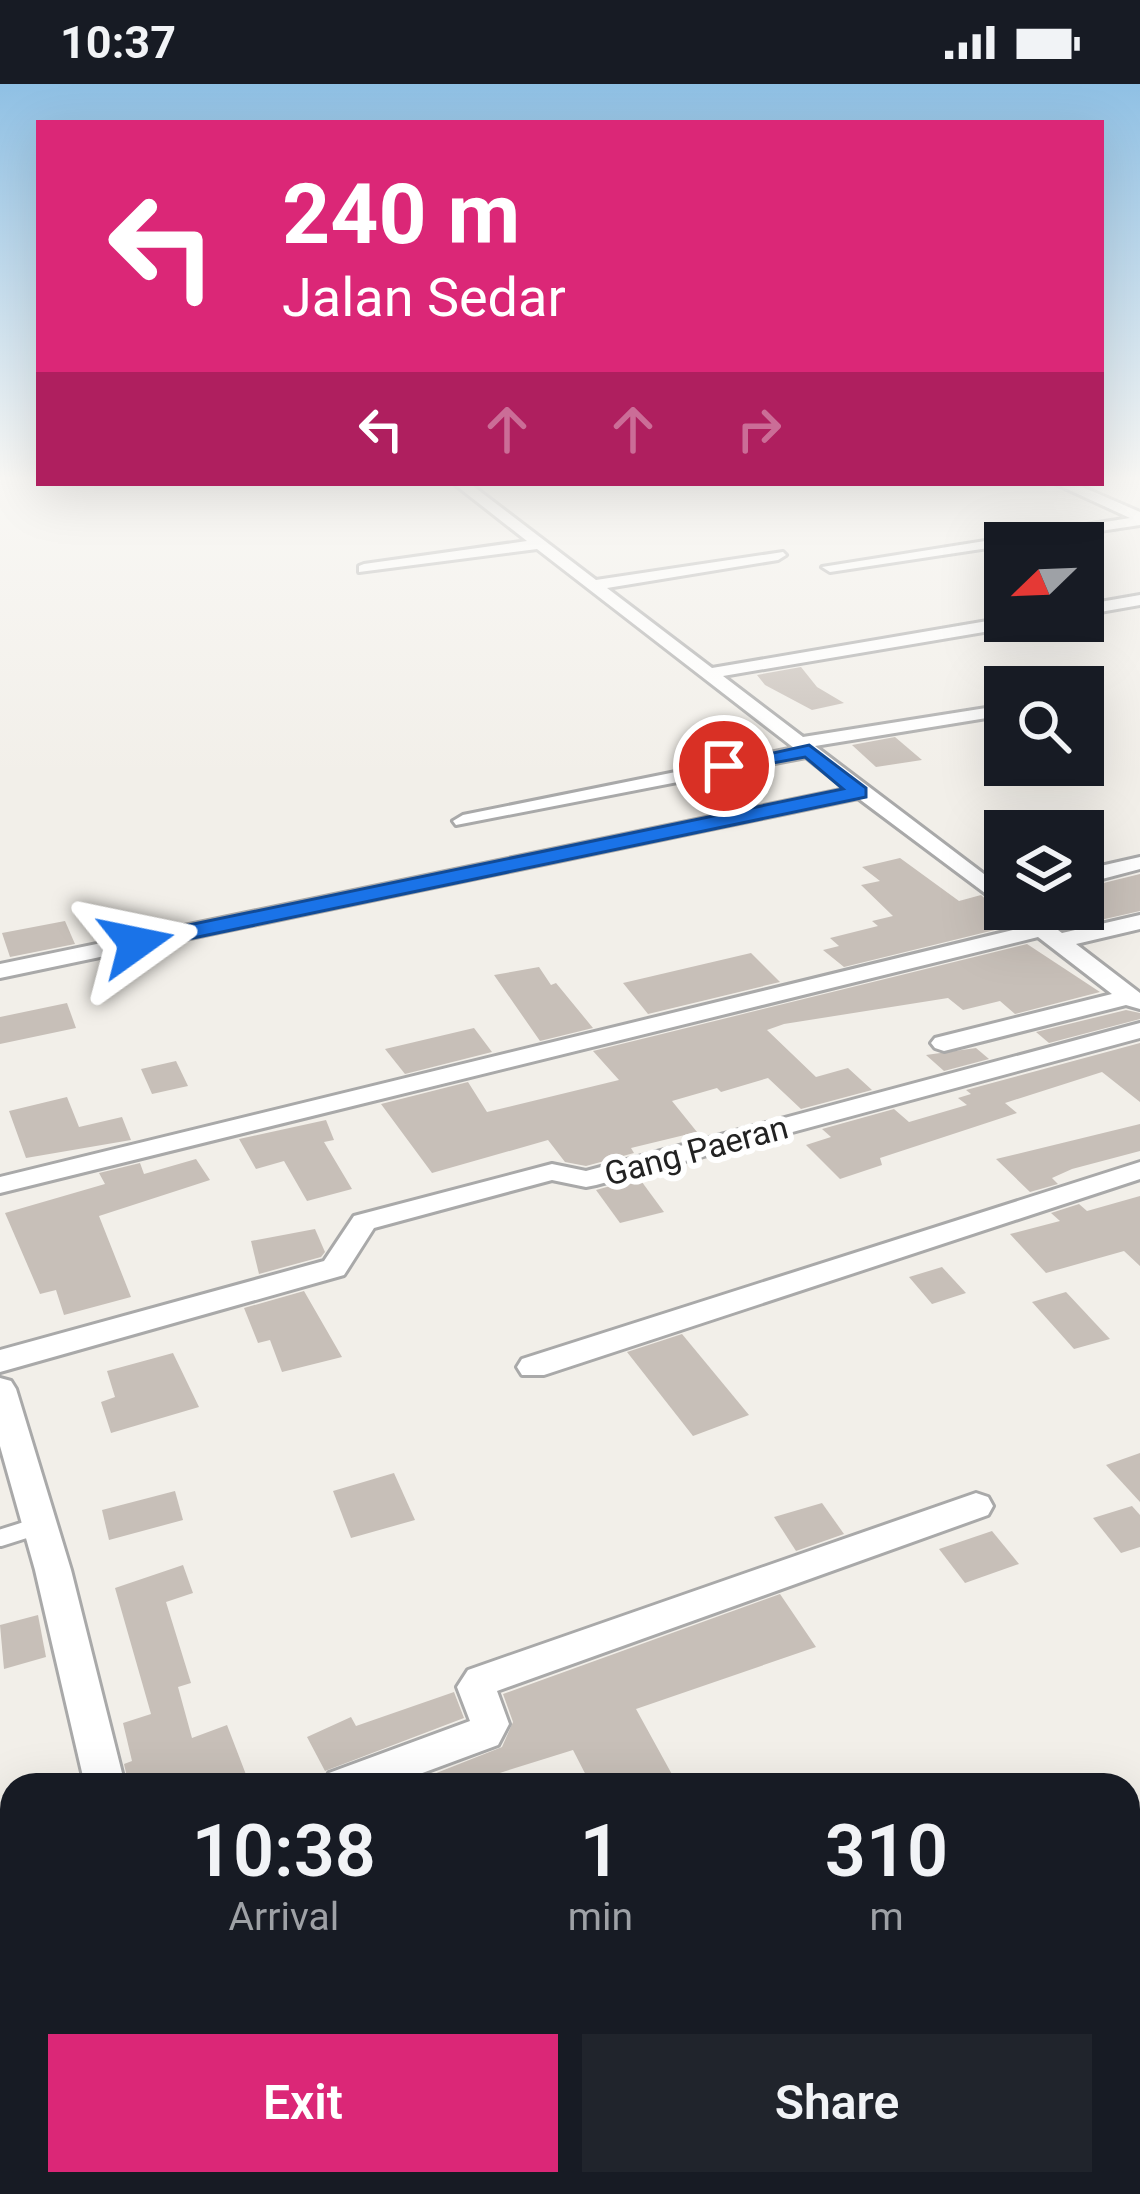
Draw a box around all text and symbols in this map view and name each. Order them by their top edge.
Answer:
text: 10:37 [60,16,176,69]
text: 240 m [282,165,520,264]
icon: left [84,168,240,324]
text: Jalan Sedar [282,266,566,329]
icon: left [348,396,414,462]
icon: ahead [474,396,540,462]
icon: ahead [600,396,666,462]
icon: right [726,396,792,462]
north arrow [984,522,1104,642]
map controls [984,522,1104,930]
button: search [984,666,1104,786]
pin [673,715,775,817]
icon: arrive [691,733,757,799]
button: layers [984,810,1104,930]
position arrow [73,880,199,1006]
street label: Gang Paeran [600,1107,792,1194]
text: 10:38 [192,1809,376,1894]
text: 1 [580,1809,621,1894]
text: 310 [825,1809,948,1894]
text: Arrival [229,1894,339,1940]
text: min [568,1894,633,1940]
text: m [869,1894,904,1940]
button: Exit [48,2034,558,2172]
button: Share [582,2034,1092,2172]

